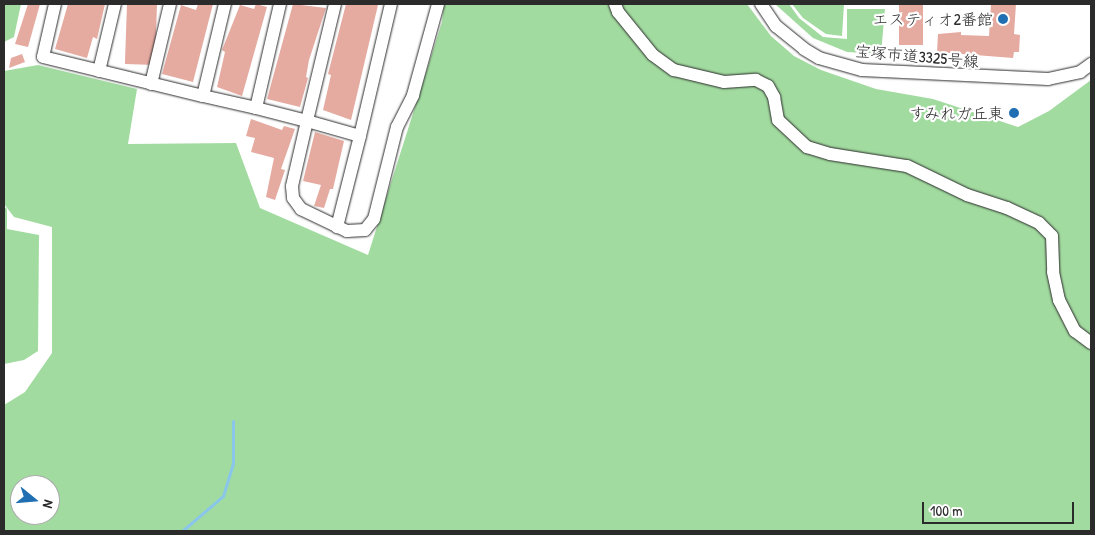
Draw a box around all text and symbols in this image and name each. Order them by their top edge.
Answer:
place label: エスティオ2番館 [874,9,993,29]
marker: エスティオ2番館 [997,13,1009,25]
street label: 宝塚市道3325号線 [854,41,980,71]
place label: すみれガ丘東 [908,103,1004,123]
marker: すみれガ丘東 [1008,107,1020,119]
north arrow [10,475,60,525]
scale bar [925,492,1078,524]
text: N [39,498,59,511]
text: 100 m [930,500,963,521]

